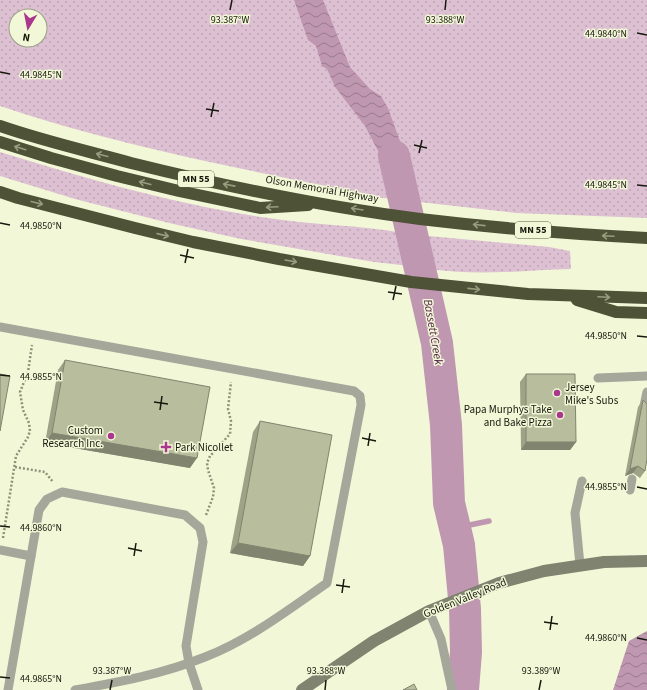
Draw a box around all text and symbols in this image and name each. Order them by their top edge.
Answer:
north arrow [8,8,48,48]
text: 93.387°W [211,13,249,27]
text: 93.388°W [426,13,464,27]
text: 44.9840°N [585,27,627,41]
text: N [21,29,31,45]
text: 44.9845°N [20,68,62,82]
one-way arrow [13,144,26,151]
one-way arrow [96,151,109,159]
road number: MN 55 [178,171,214,187]
street label: Olson Memorial Highway [264,172,380,206]
one-way arrow [139,178,152,186]
text: 44.9845°N [585,178,627,192]
one-way arrow [223,181,236,189]
one-way arrow [31,200,44,207]
one-way arrow [266,204,279,211]
one-way arrow [350,205,363,213]
text: 44.9850°N [20,219,62,233]
one-way arrow [472,221,485,229]
road number: MN 55 [515,222,551,238]
one-way arrow [157,231,170,239]
one-way arrow [602,232,615,239]
one-way arrow [284,257,297,265]
one-way arrow [467,285,480,292]
one-way arrow [597,293,610,301]
water label: Bassett Creek [419,298,447,366]
text: 44.9850°N [585,329,627,343]
text: 44.9855°N [20,370,62,384]
place label: Jersey Mike's Subs [565,380,619,408]
marker: Jersey Mike's Subs [552,388,562,398]
place label: Papa Murphys Take and Bake Pizza [464,402,553,430]
marker: Papa Murphys Take and Bake Pizza [555,410,565,420]
place label: Custom Research Inc. [42,423,103,451]
marker: Custom Research Inc. [106,431,116,441]
place label: Park Nicollet [175,440,233,455]
marker: Park Nicollet [160,441,172,453]
text: 44.9855°N [585,480,627,494]
text: 44.9860°N [20,521,62,535]
street label: Golden Valley Road [421,574,509,622]
text: 44.9860°N [585,631,627,645]
text: 93.387°W [93,664,131,678]
text: 93.388°W [307,664,345,678]
text: 93.389°W [522,664,560,678]
text: 44.9865°N [20,672,62,686]

